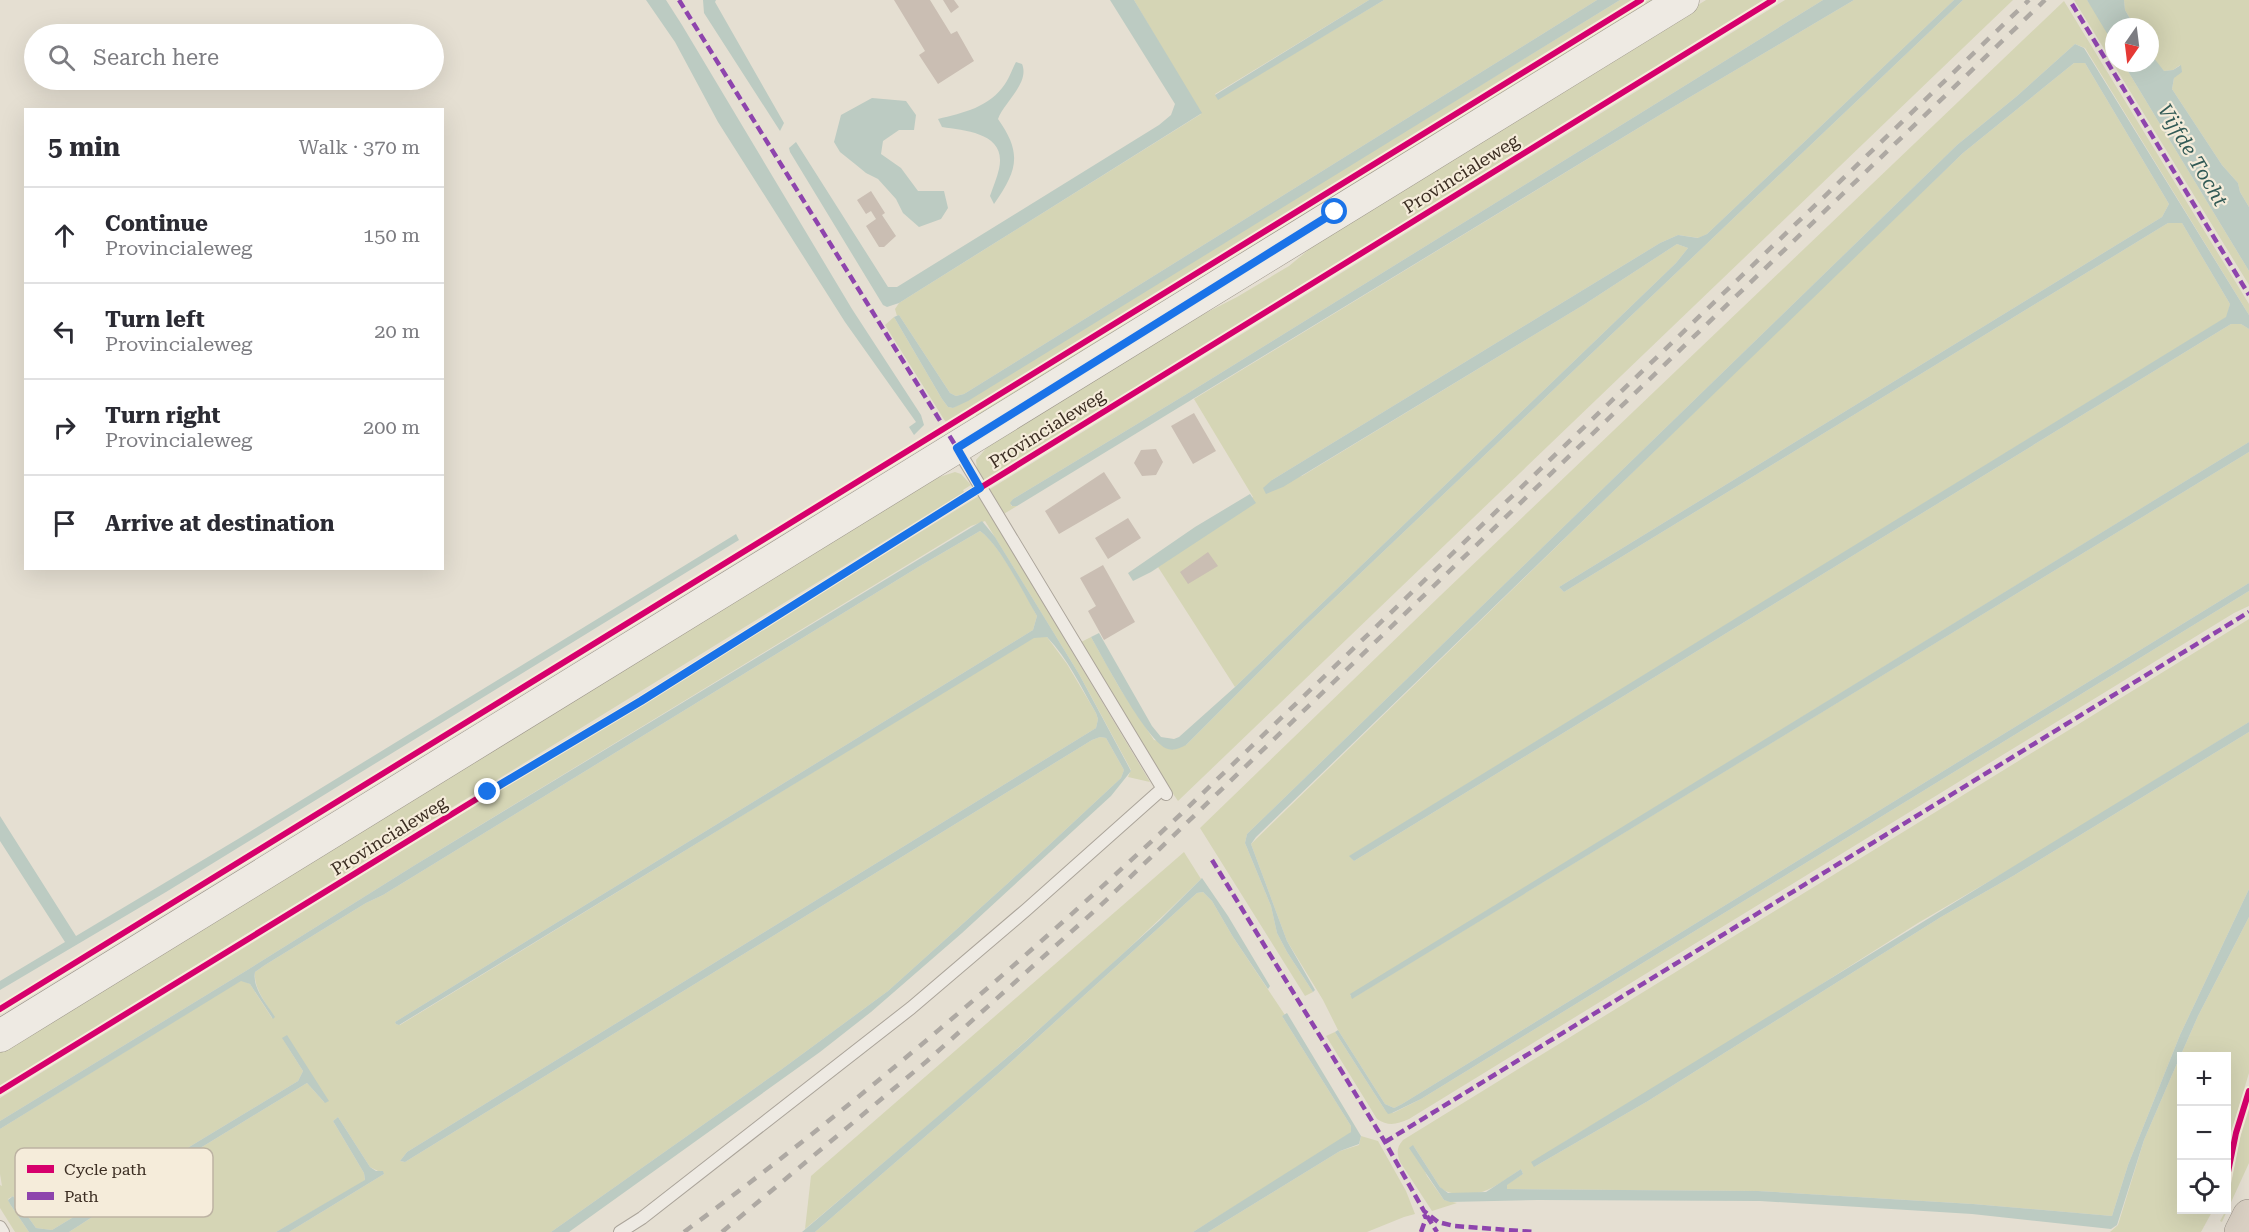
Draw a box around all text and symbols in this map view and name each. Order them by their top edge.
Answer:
north arrow [2105,18,2159,72]
search box [24,24,444,90]
icon: search [45,41,78,74]
text: Search here [93,45,219,70]
water label: Vijfde Tocht [2153,99,2233,211]
street label: Provincialeweg [1399,129,1523,218]
text: 5 min [48,132,120,162]
text: Walk · 370 m [299,135,420,159]
route start [1321,198,1347,224]
text: Continue [105,211,208,236]
icon: ahead [48,219,81,252]
text: 150 m [363,223,420,247]
text: Provincialeweg [105,236,252,260]
text: Turn left [105,307,205,332]
icon: left [48,315,81,348]
text: 20 m [374,319,420,343]
text: Provincialeweg [105,332,252,356]
street label: Provincialeweg [985,384,1109,473]
text: Turn right [105,403,220,428]
icon: right [48,411,81,444]
text: 200 m [363,415,420,439]
text: Provincialeweg [105,428,252,452]
icon: arrive [48,507,81,540]
text: Arrive at destination [105,511,334,536]
route end [474,778,500,804]
street label: Provincialeweg [327,791,451,880]
map controls [2177,1052,2231,1214]
button: + [2177,1052,2231,1106]
button: − [2177,1106,2231,1160]
legend [15,1148,213,1217]
text: Cycle path [64,1160,147,1179]
button: locate [2177,1160,2231,1214]
text: Path [64,1187,99,1206]

